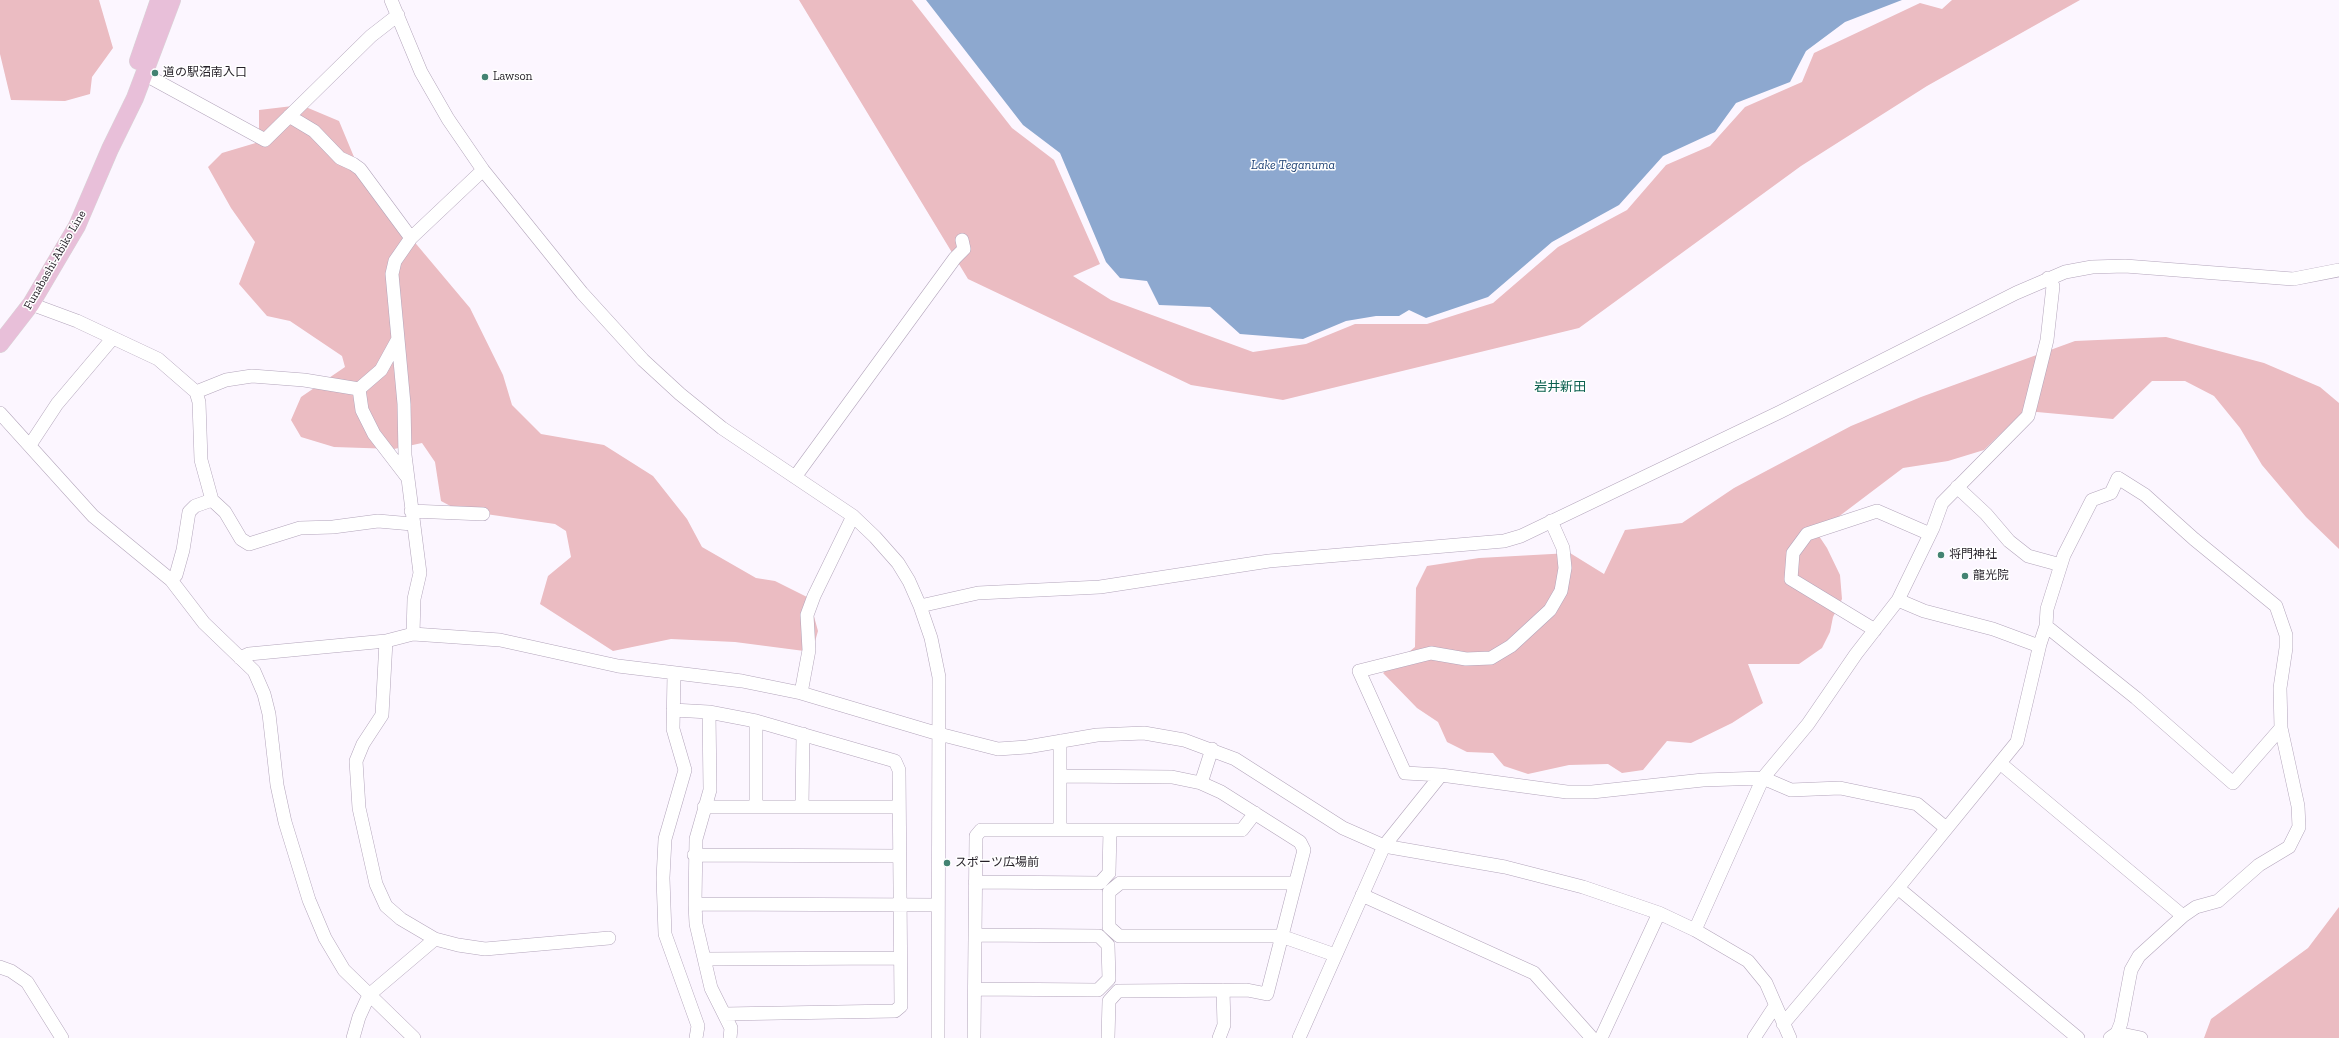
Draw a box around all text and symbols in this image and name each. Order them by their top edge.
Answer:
place label: 道の駅沼南入口 [163,66,247,80]
marker: 道の駅沼南入口 [150,68,160,78]
place label: Lawson [493,70,532,84]
marker: Lawson [480,72,490,82]
water label: Lake Teganuma [1251,157,1335,173]
street label: Funabashi-Abiko Line [21,208,89,312]
district label: 岩井新田 [1534,379,1586,395]
place label: 将門神社 [1949,548,1997,562]
marker: 将門神社 [1936,550,1946,560]
place label: 龍光院 [1973,569,2009,583]
marker: 龍光院 [1960,571,1970,581]
place label: スポーツ広場前 [955,856,1039,870]
marker: スポーツ広場前 [942,858,952,868]

